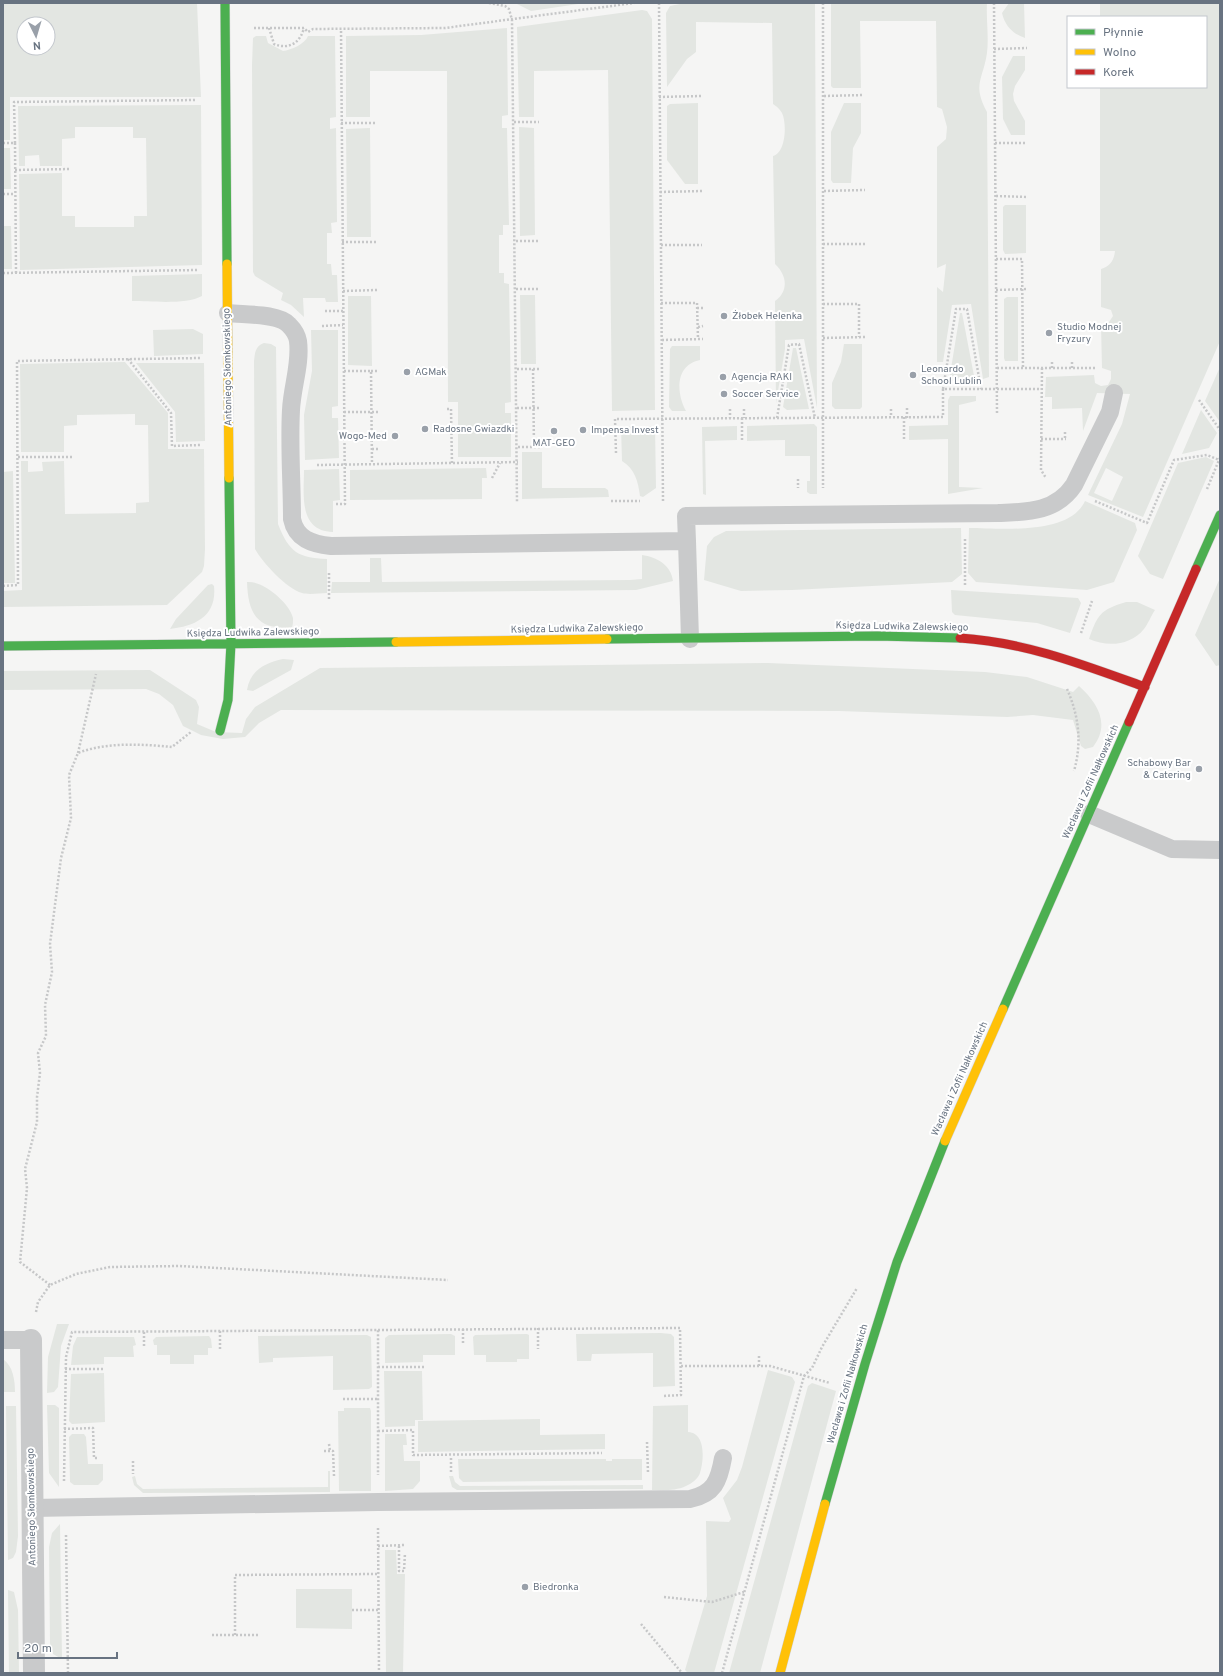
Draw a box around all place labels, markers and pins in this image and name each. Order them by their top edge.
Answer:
place label: Żłobek Helenka [732,310,802,323]
marker: Żłobek Helenka [719,311,729,321]
place label: Studio Modnej Fryzury [1057,321,1121,346]
marker: Studio Modnej Fryzury [1044,328,1054,338]
place label: Leonardo School Lublin [921,363,982,388]
place label: AGMak [415,366,447,379]
marker: AGMak [402,367,412,377]
marker: Leonardo School Lublin [908,370,918,380]
place label: Agencja RAKI [731,371,792,384]
marker: Agencja RAKI [718,372,728,382]
place label: Soccer Service [732,388,799,401]
marker: Soccer Service [719,389,729,399]
place label: Radosne Gwiazdki [433,423,514,436]
marker: Radosne Gwiazdki [420,424,430,434]
place label: Impensa Invest [591,424,659,437]
marker: Impensa Invest [578,425,588,435]
marker: MAT-GEO [549,426,559,436]
place label: Wogo-Med [339,430,387,443]
marker: Wogo-Med [390,431,400,441]
place label: MAT-GEO [533,437,575,450]
place label: Schabowy Bar & Catering [1127,757,1191,782]
marker: Schabowy Bar & Catering [1194,764,1204,774]
place label: Biedronka [533,1581,578,1594]
marker: Biedronka [520,1582,530,1592]

